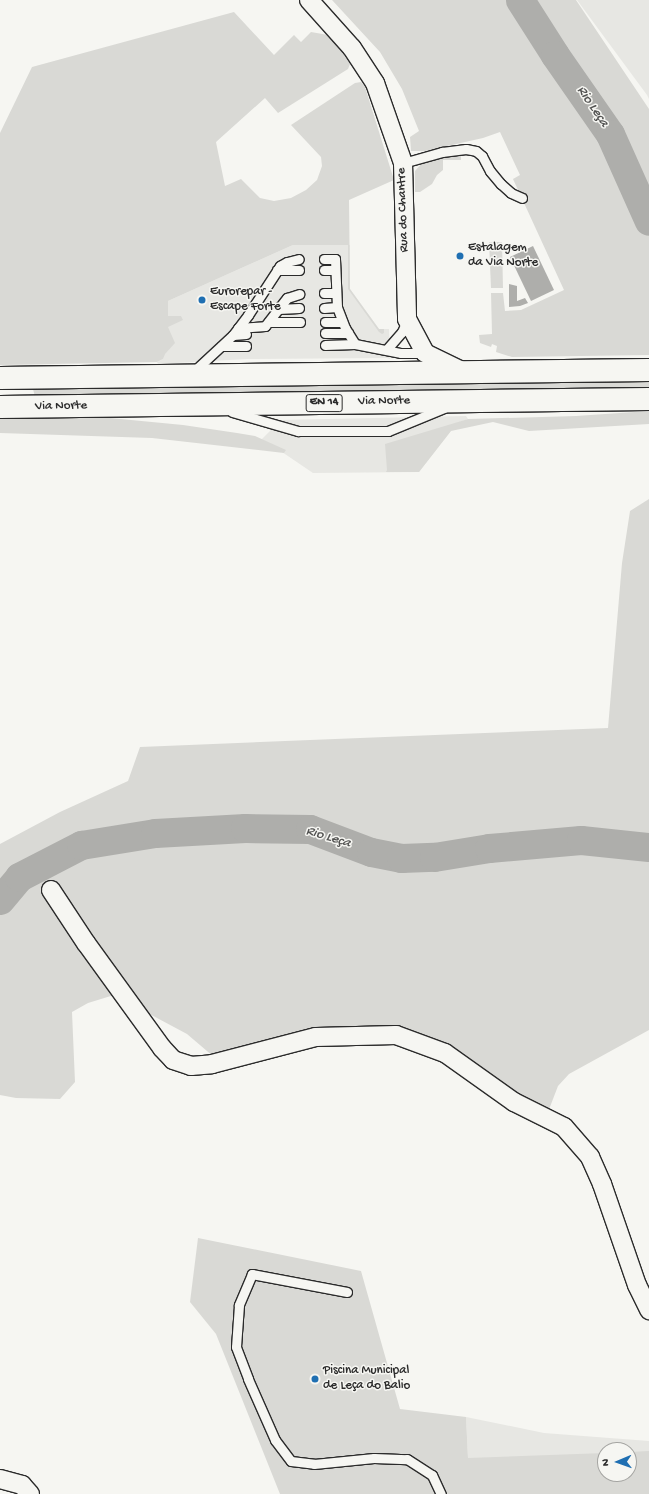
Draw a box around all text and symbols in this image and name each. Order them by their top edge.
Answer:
water label: Rio Leça [572,83,612,131]
street label: Rua do Chantre [395,167,413,253]
place label: Estalagem da Via Norte [468,241,538,272]
marker: Estalagem da Via Norte [455,251,465,261]
place label: Eurorepar - Escape Forte [210,285,281,316]
marker: Eurorepar - Escape Forte [197,295,207,305]
road number: EN 14 [305,393,343,413]
street label: Via Norte [358,394,410,410]
street label: Via Norte [35,399,87,415]
water label: Rio Leça [304,823,352,853]
place label: Piscina Municipal de Leça do Balio [323,1364,410,1395]
marker: Piscina Municipal de Leça do Balio [310,1374,320,1384]
north arrow [597,1442,637,1482]
text: N [600,1459,612,1466]

